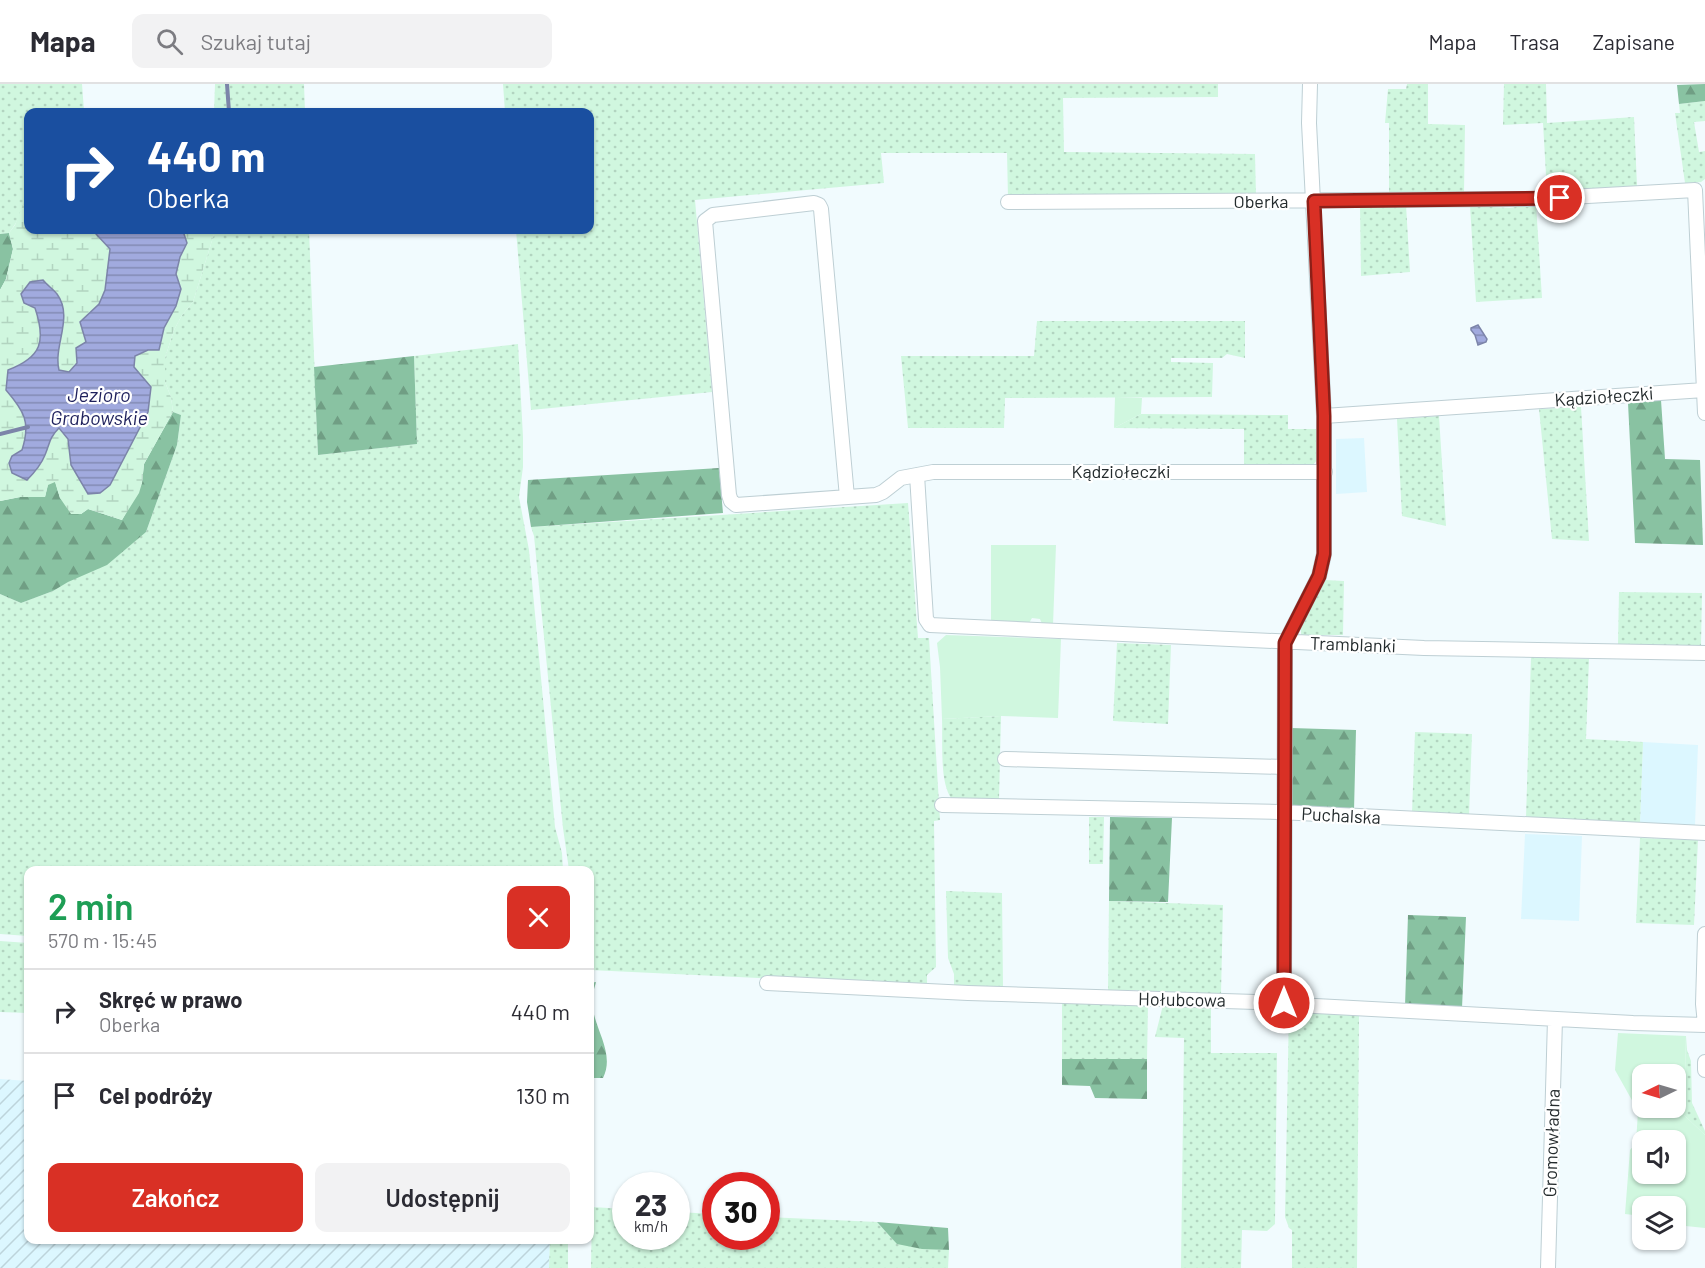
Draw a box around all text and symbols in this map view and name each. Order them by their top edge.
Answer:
search box [132,14,552,68]
text: Mapa [30,24,96,58]
icon: search [153,25,186,58]
text: Szukaj tutaj [201,28,311,54]
text: Mapa [1429,29,1477,54]
text: Trasa [1510,29,1560,54]
text: Zapisane [1593,29,1675,54]
text: 440 m [147,130,265,180]
icon: right [48,132,126,210]
pin [1534,172,1585,223]
text: Oberka [147,181,230,213]
icon: arrive [1543,181,1576,214]
street label: Oberka [1233,190,1289,212]
water label: Jezioro Grabowskie [50,382,148,429]
street label: Kądziołeczki [1554,382,1654,410]
street label: Kądziołeczki [1071,460,1171,482]
street label: Tramblanki [1310,632,1397,657]
street label: Puchalska [1301,802,1381,828]
text: 2 min [48,884,134,927]
button: close [507,886,570,949]
text: 570 m · 15:45 [48,928,157,952]
position arrow [1252,971,1316,1035]
text: Skręć w prawo [99,986,243,1012]
street label: Hołubcowa [1138,987,1226,1011]
icon: right [48,995,81,1028]
text: 440 m [511,998,570,1024]
text: Oberka [99,1012,160,1036]
north arrow [1632,1064,1686,1118]
map controls [1632,1064,1686,1250]
icon: arrive [48,1079,81,1112]
text: Cel podróży [99,1082,213,1108]
text: 130 m [516,1082,570,1108]
street label: Gromowładna [1538,1088,1564,1198]
button: sound [1632,1130,1686,1184]
button: Zakończ [48,1163,303,1232]
button: Udostępnij [315,1163,570,1232]
speed limit sign: 30 [702,1172,780,1250]
text: 23 [635,1186,667,1222]
button: layers [1632,1196,1686,1250]
text: km/h [634,1217,668,1235]

